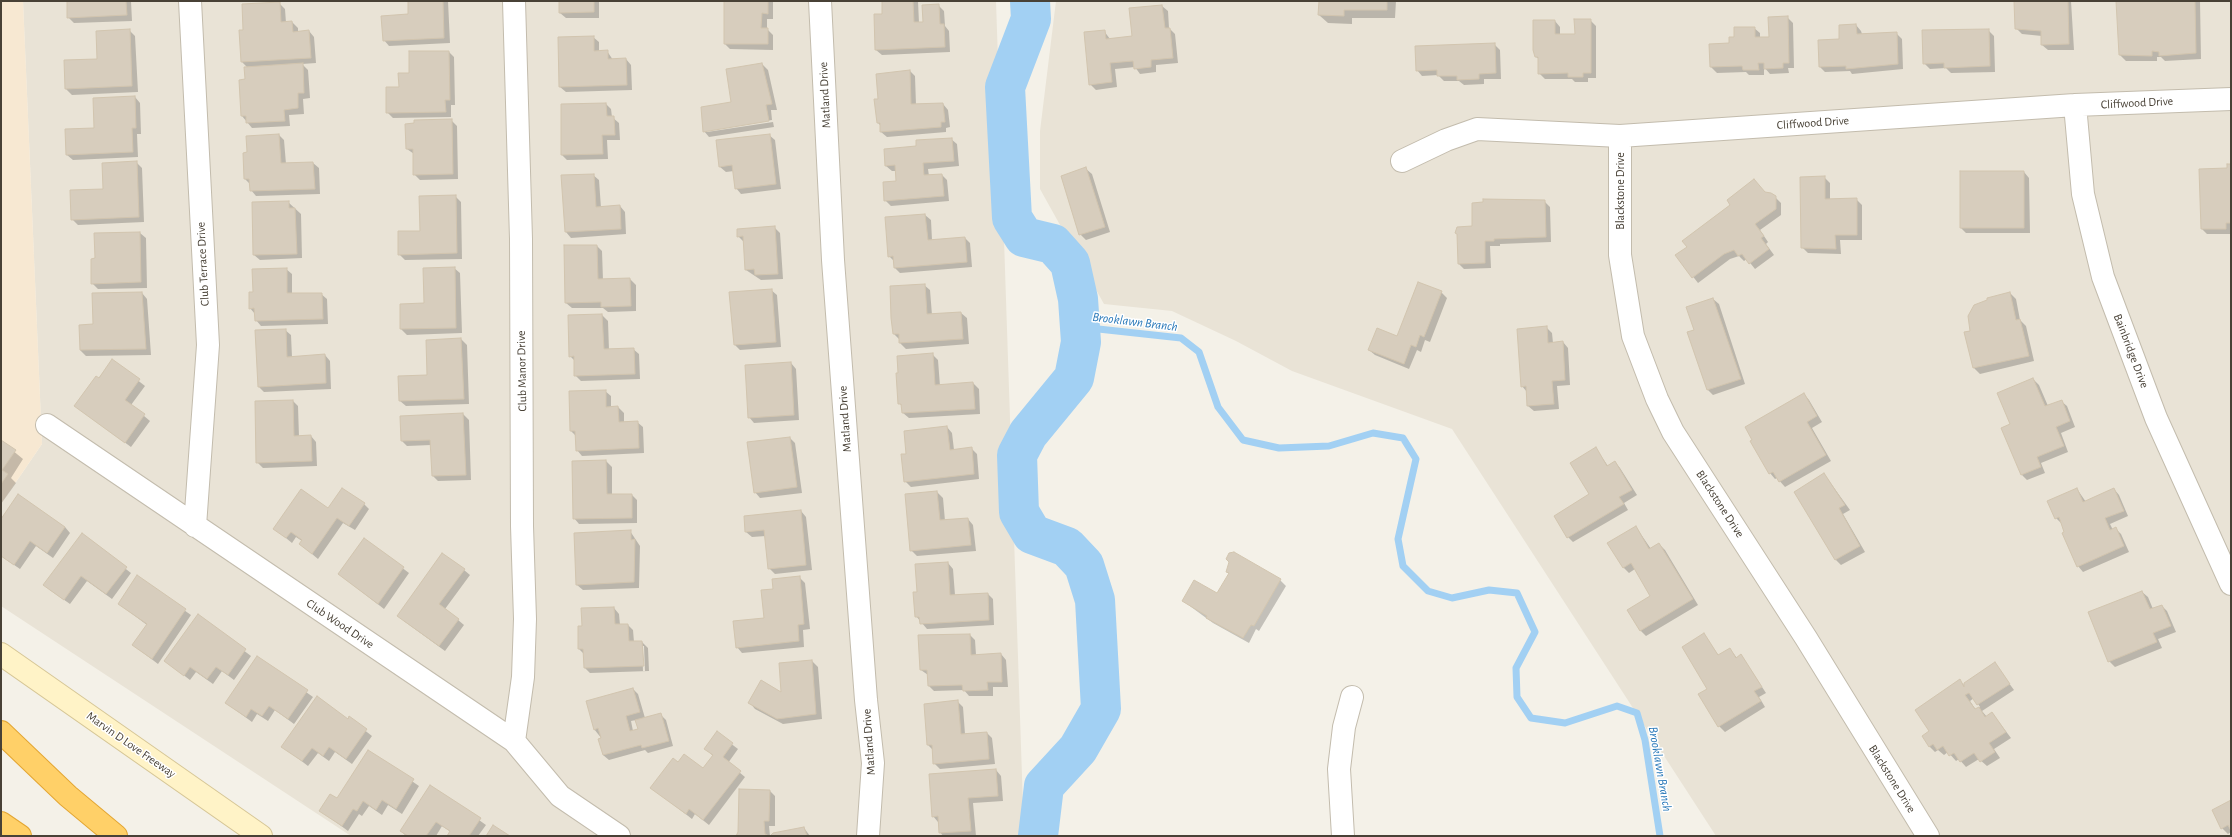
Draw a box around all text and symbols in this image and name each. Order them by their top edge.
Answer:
street label: Matland Drive [816,61,834,129]
street label: Cliffwood Drive [2100,94,2174,112]
street label: Cliffwood Drive [1776,113,1850,133]
street label: Blackstone Drive [1613,152,1627,230]
street label: Club Terrace Drive [194,222,212,306]
water label: Brooklawn Branch [1091,309,1179,335]
street label: Bainbridge Drive [2110,312,2152,390]
street label: Club Manor Drive [514,330,530,412]
street label: Matland Drive [835,385,855,453]
street label: Blackstone Drive [1693,468,1747,540]
street label: Club Wood Drive [303,596,377,652]
street label: Matland Drive [859,708,879,776]
street label: Marvin D Love Freeway [84,709,178,781]
water label: Brooklawn Branch [1645,725,1675,813]
street label: Blackstone Drive [1865,742,1919,816]

